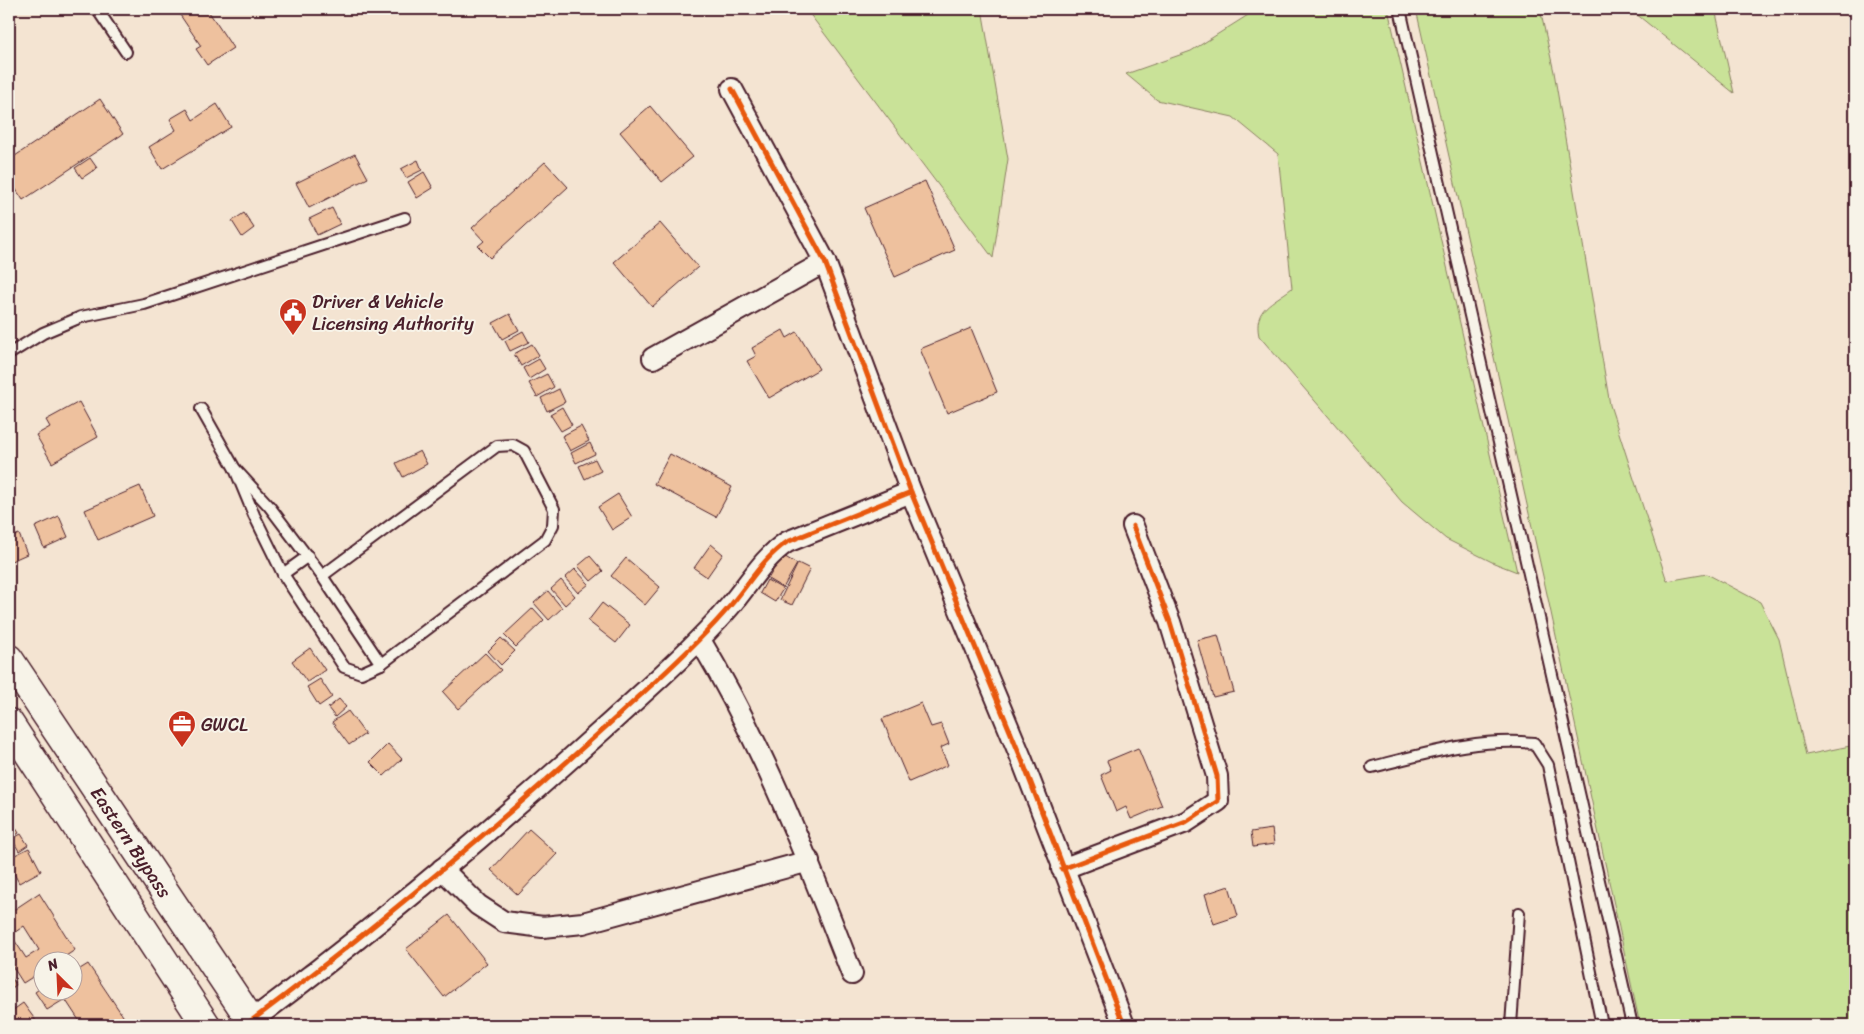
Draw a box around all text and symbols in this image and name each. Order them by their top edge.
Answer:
place label: Driver & Vehicle Licensing Authority [312,285,474,340]
public building icon: Driver & Vehicle Licensing Authority [278,297,308,336]
place label: GWCL [201,708,248,741]
office icon: GWCL [167,709,197,748]
street label: Eastern Bypass [82,779,181,905]
text: N [42,951,63,978]
north arrow [32,952,82,1002]

